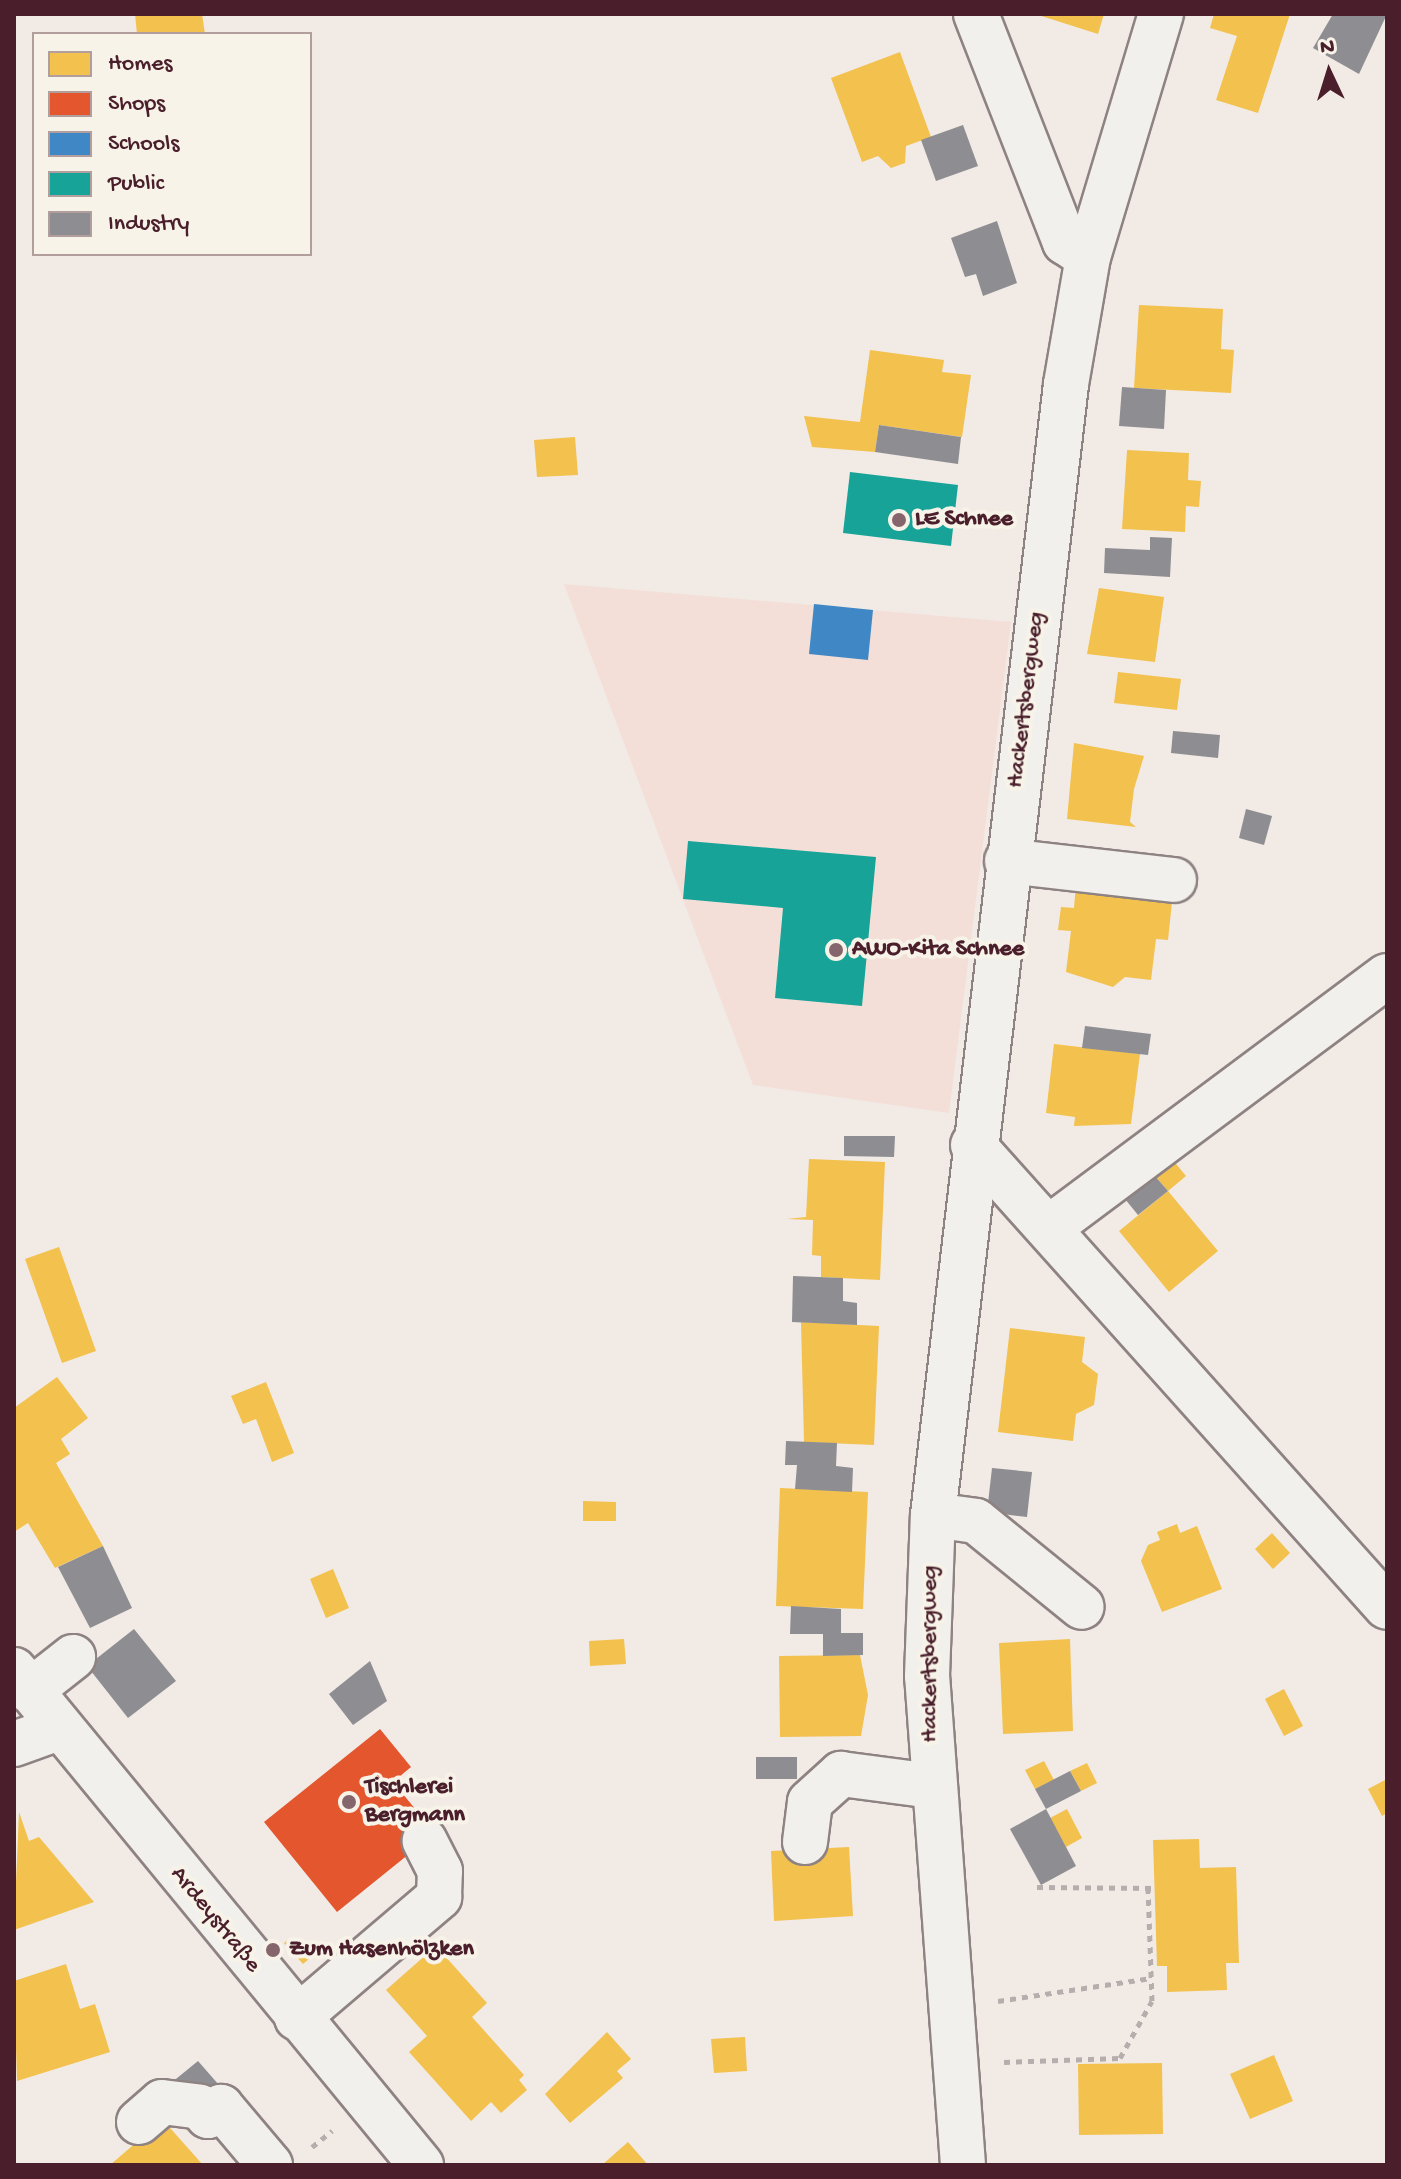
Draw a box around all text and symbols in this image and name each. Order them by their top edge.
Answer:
legend [32,32,312,256]
north arrow [1289,32,1369,112]
text: N [1319,35,1335,62]
text: Homes [108,50,172,79]
text: Shops [108,90,165,119]
text: Schools [108,130,179,159]
text: Public [108,170,164,199]
text: Industry [108,210,189,239]
place label: LE Schnee [915,506,1013,534]
marker: LE Schnee [890,511,908,529]
street label: Hackertsbergweg [1002,610,1052,790]
place label: AWO-Kita Schnee [852,936,1024,964]
marker: AWO-Kita Schnee [827,941,845,959]
street label: Hackertsbergweg [917,1565,945,1743]
place label: Tischlerei Bergmann [365,1774,465,1830]
marker: Tischlerei Bergmann [340,1793,358,1811]
street label: Ardeystraße [163,1861,267,1979]
place label: Zum Hasenhölzken [289,1936,474,1964]
marker: Zum Hasenhölzken [264,1941,282,1959]

